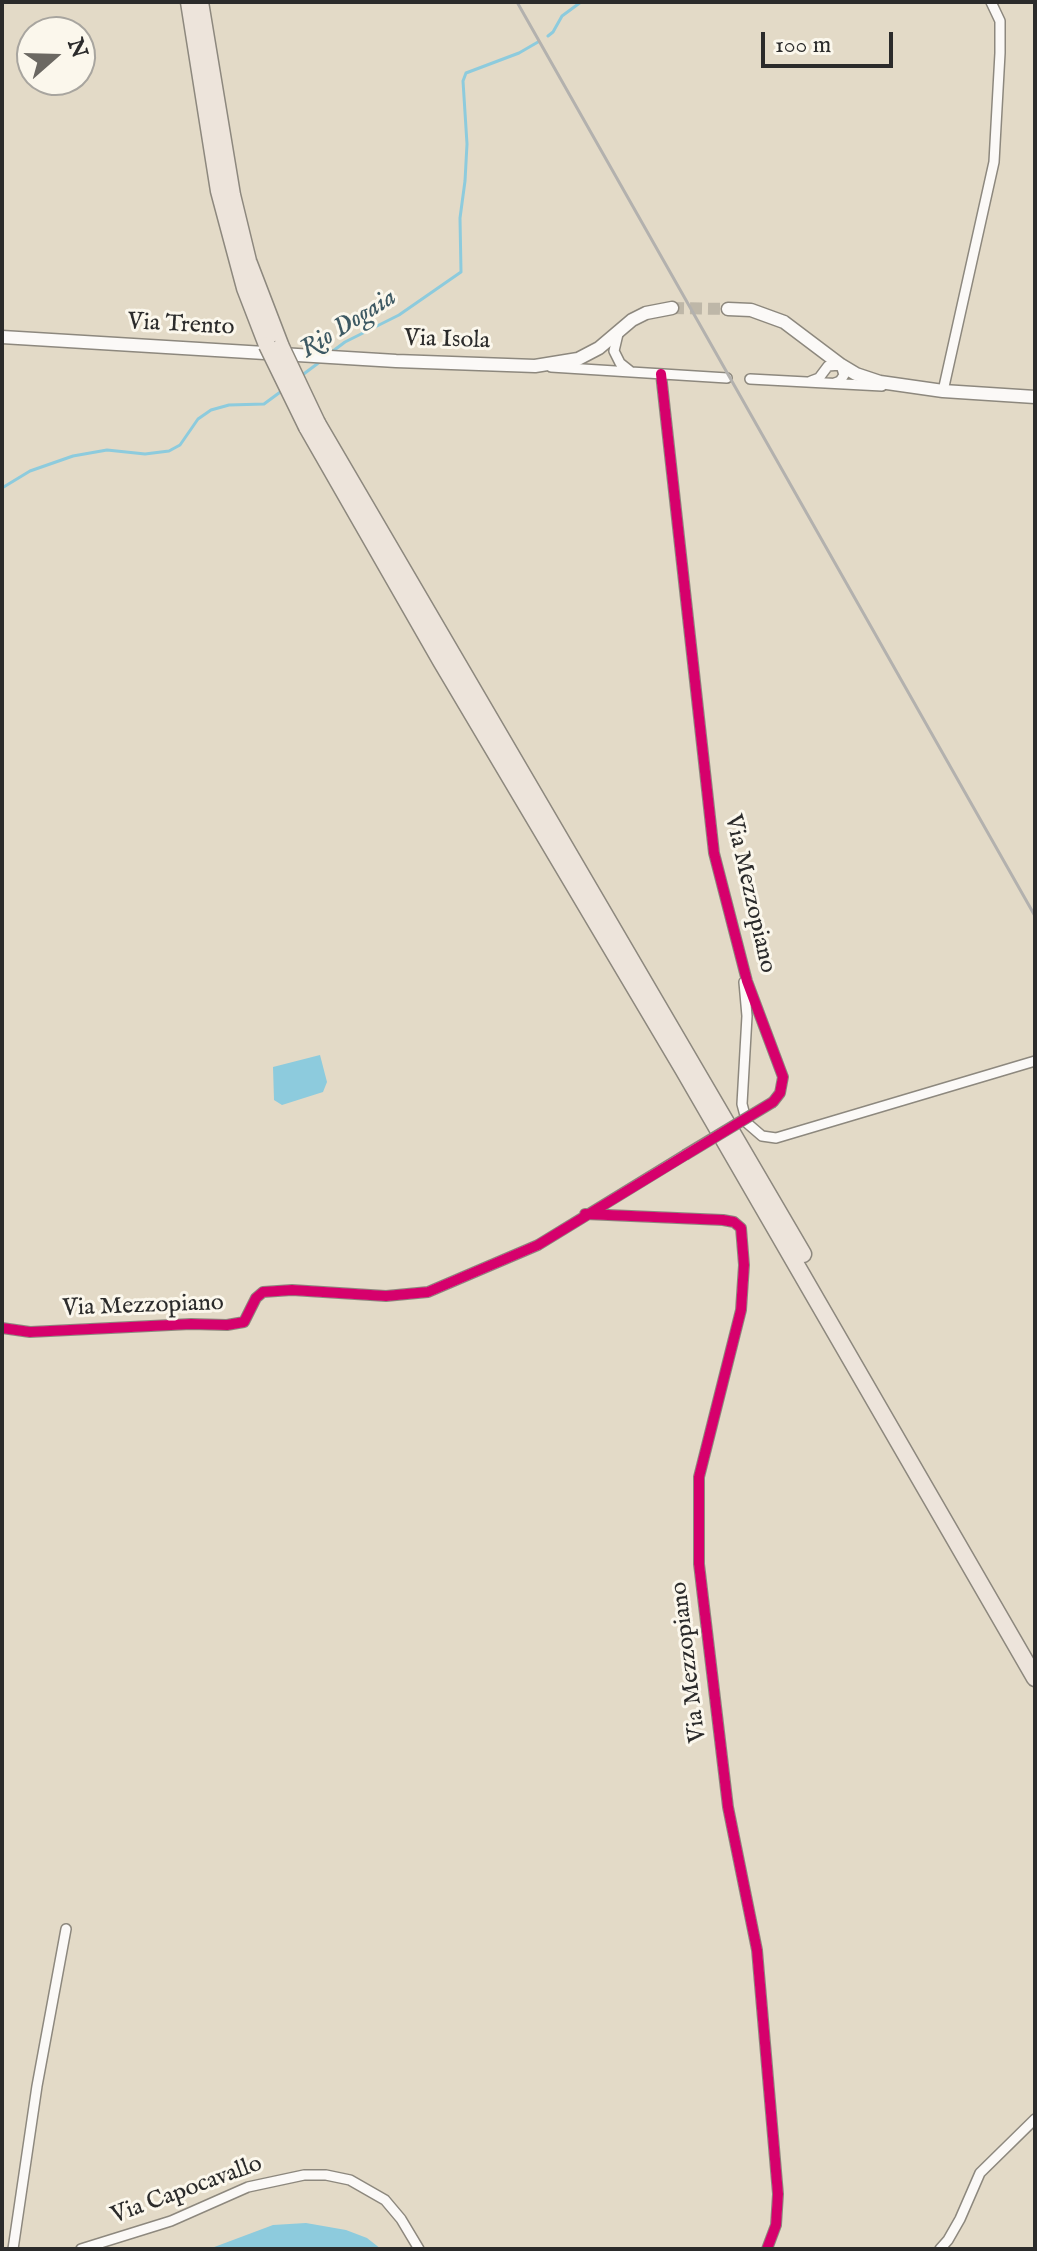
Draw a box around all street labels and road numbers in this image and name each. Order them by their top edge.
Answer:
street label: Via Trento [127,309,235,343]
street label: Via Isola [403,325,491,357]
street label: Via Mezzopiano [717,812,781,976]
street label: Via Mezzopiano [62,1290,224,1324]
street label: Via Mezzopiano [666,1580,714,1744]
street label: Via Capocavallo [108,2150,266,2232]

